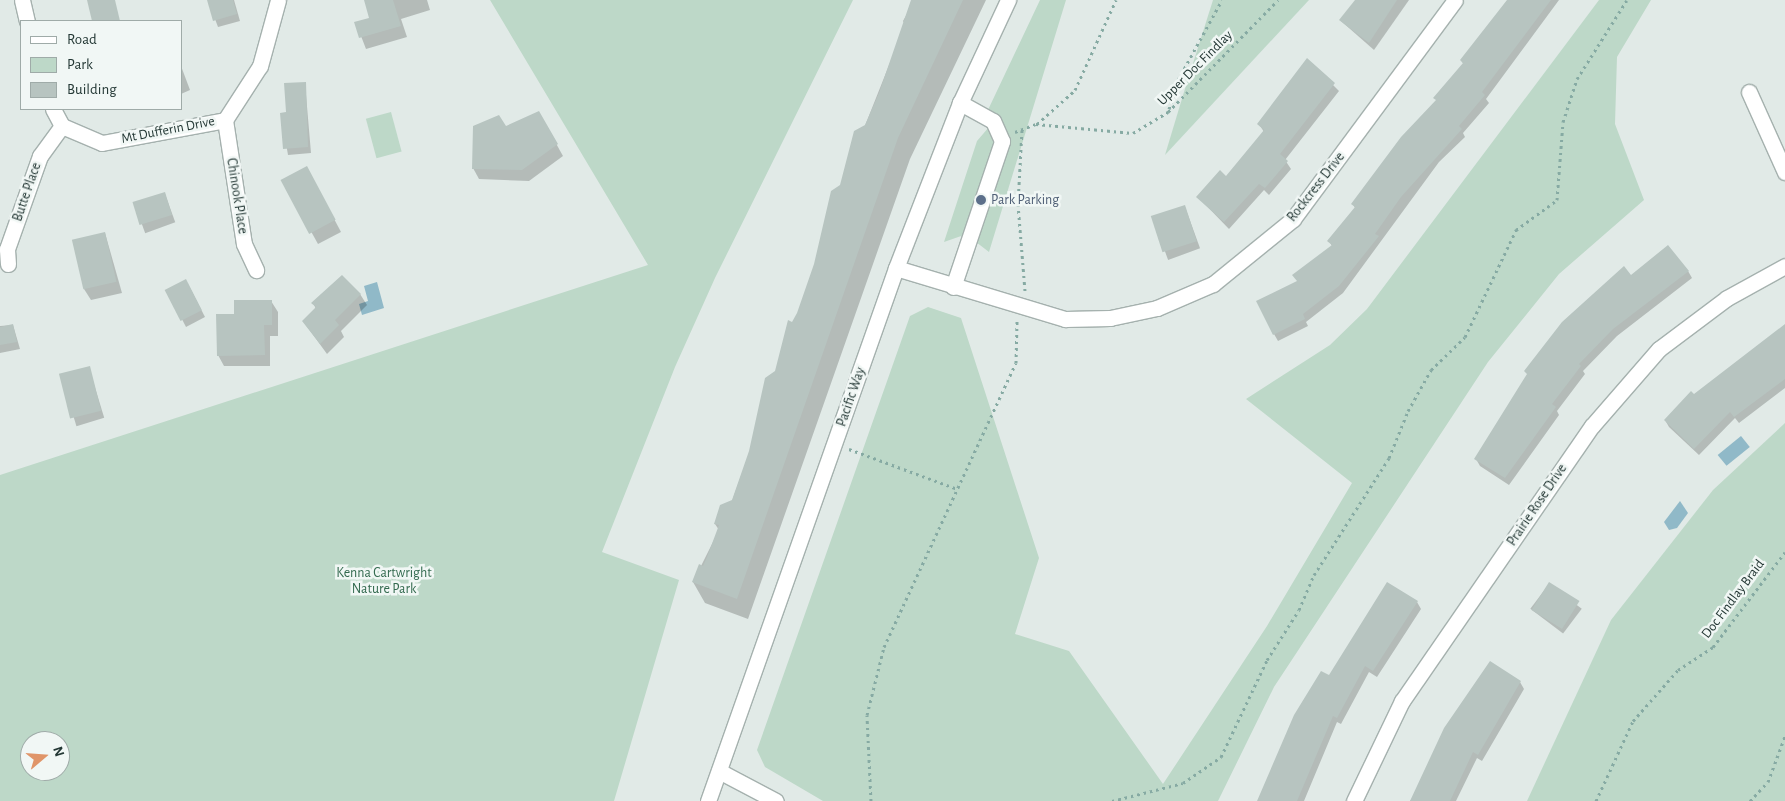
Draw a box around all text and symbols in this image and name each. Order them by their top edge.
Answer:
legend [20,20,182,110]
street label: Upper Doc Findlay [1154,27,1236,109]
text: Road [67,32,97,47]
text: Park [67,57,93,72]
text: Building [67,82,117,97]
street label: Mt Dufferin Drive [120,113,216,147]
street label: Rockcress Drive [1284,149,1348,225]
street label: Chinook Place [223,157,251,235]
street label: Butte Place [9,160,45,224]
place label: Park Parking [991,192,1059,208]
marker: Park Parking [975,194,987,206]
street label: Pacific Way [833,365,869,429]
street label: Prairie Rose Drive [1503,461,1571,549]
street label: Doc Findlay Braid [1698,556,1768,642]
park label: Kenna Cartwright Nature Park [336,565,432,598]
north arrow [20,731,70,781]
text: N [50,745,66,758]

